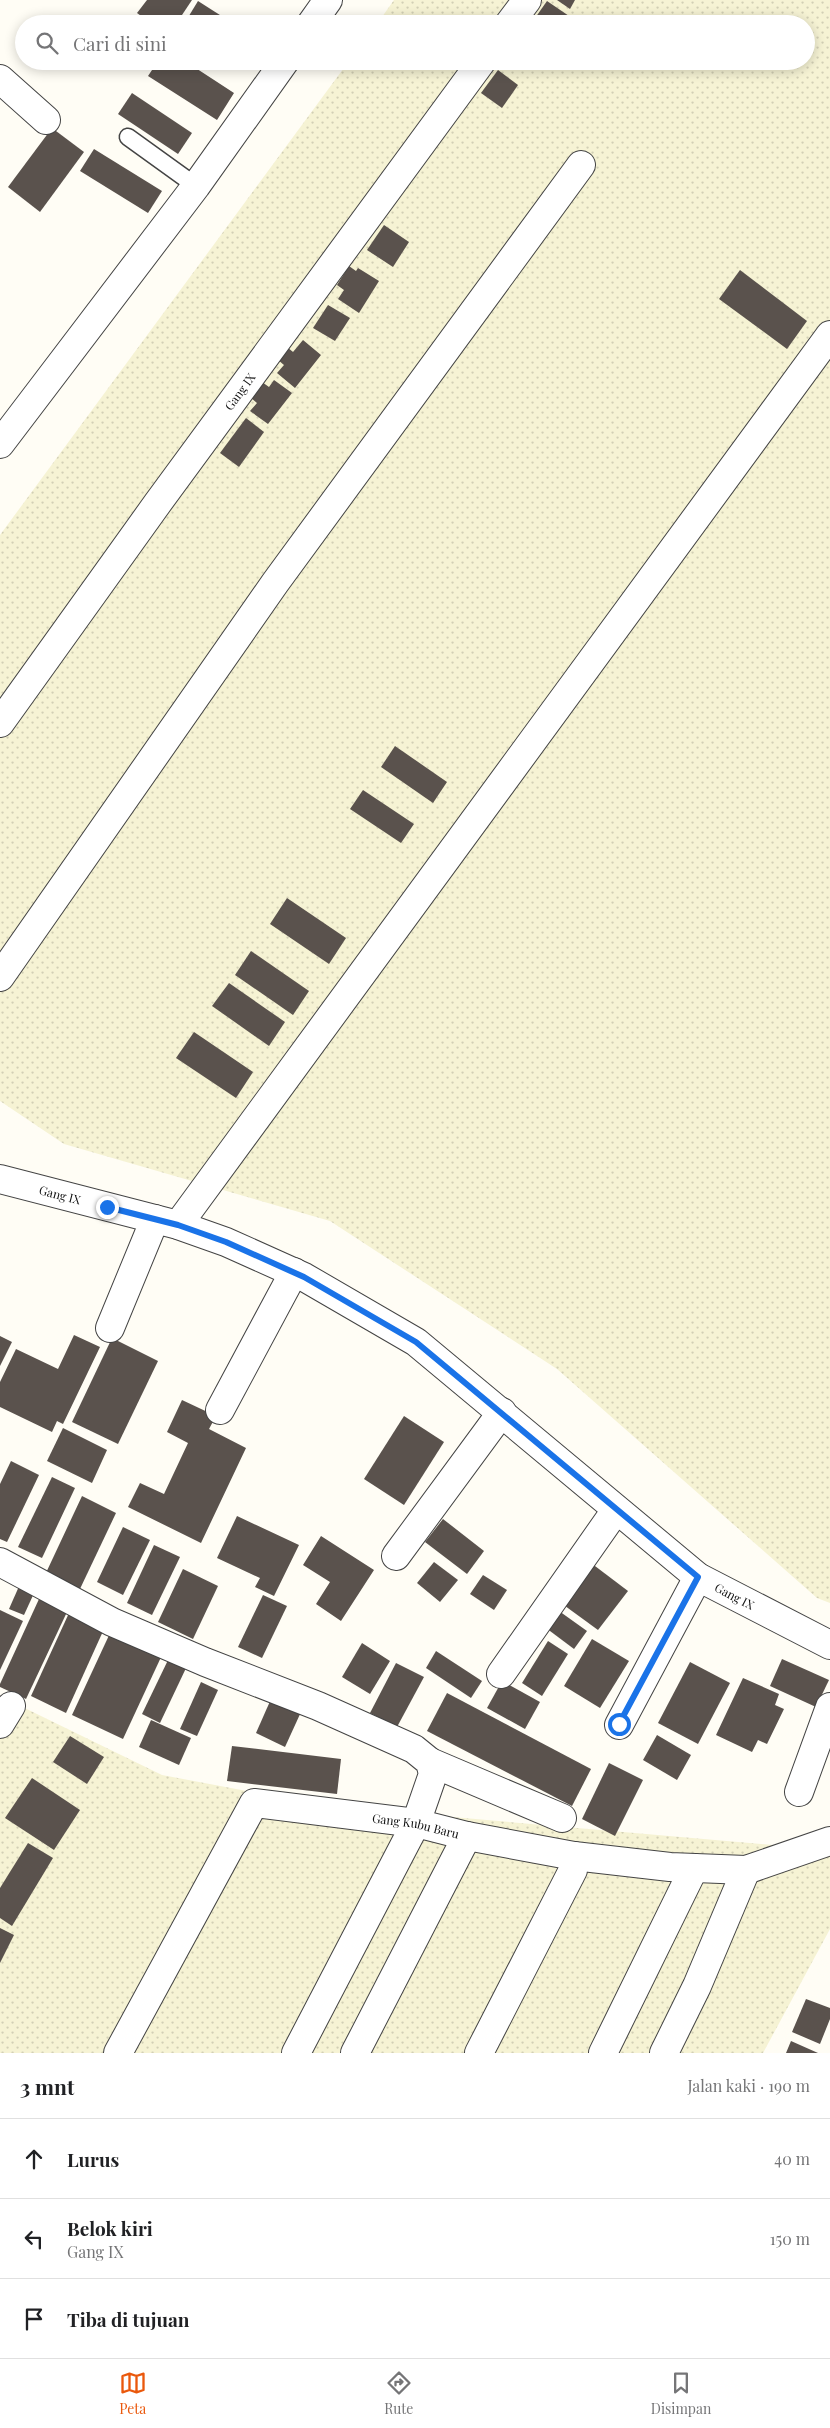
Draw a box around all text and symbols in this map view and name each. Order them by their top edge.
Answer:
search box [15,15,815,70]
icon: search [33,29,61,57]
text: Cari di sini [73,30,167,56]
street label: Gang IX [221,369,259,413]
street label: Gang IX [37,1181,83,1208]
route end [96,1196,119,1219]
street label: Gang IX [712,1579,757,1613]
route start [608,1713,631,1736]
street label: Gang Kubu Baru [371,1810,461,1842]
text: 3 mnt [20,2072,74,2100]
text: Jalan kaki · 190 m [687,2075,810,2096]
icon: ahead [20,2145,48,2173]
text: Lurus [67,2146,119,2172]
text: 40 m [774,2148,810,2169]
text: Belok kiri [67,2215,153,2241]
icon: left [20,2225,48,2253]
text: 150 m [770,2228,810,2249]
text: Gang IX [67,2241,124,2262]
icon: arrive [20,2305,48,2333]
text: Tiba di tujuan [67,2306,189,2332]
tab: Peta [119,2369,147,2418]
tab: Rute [384,2369,413,2418]
tab: Disimpan [651,2369,711,2418]

